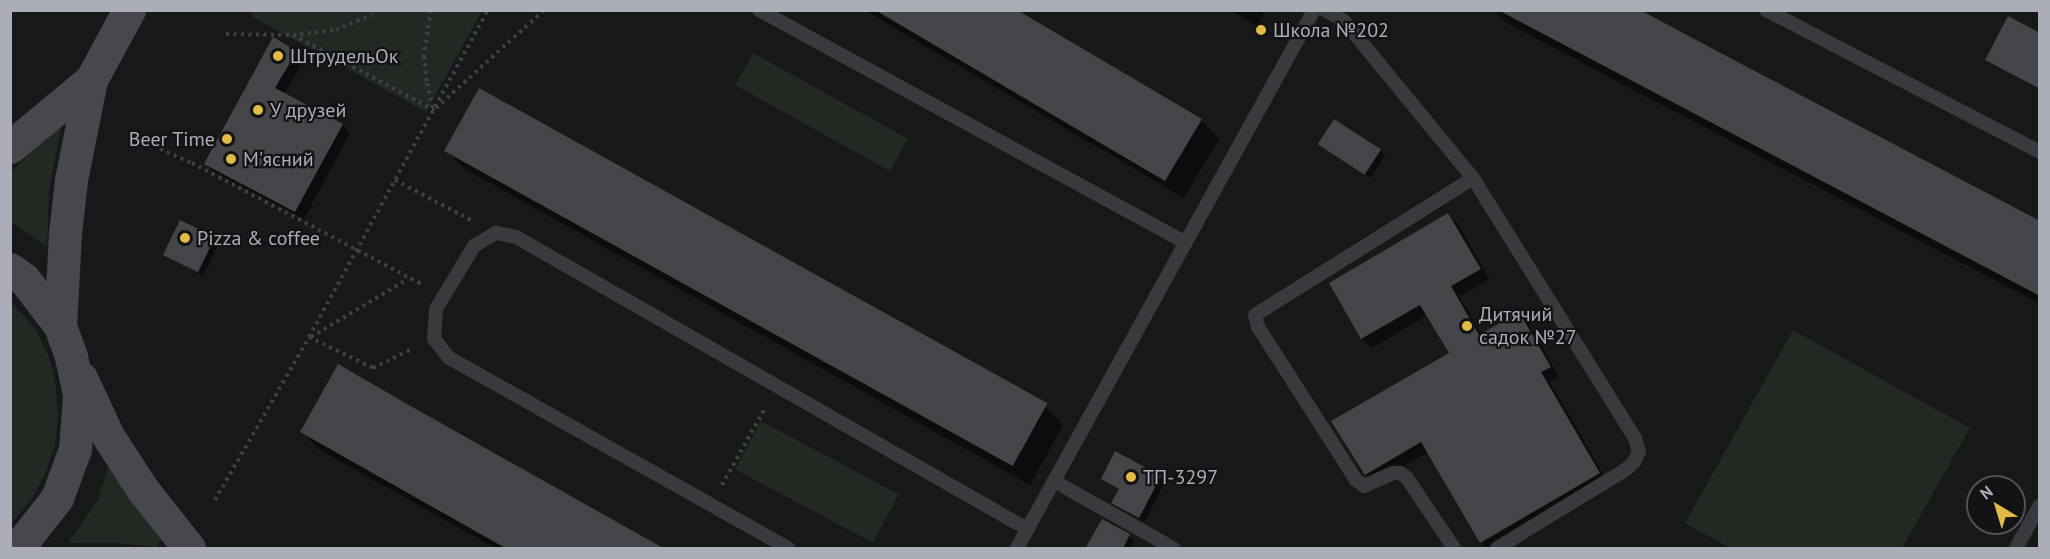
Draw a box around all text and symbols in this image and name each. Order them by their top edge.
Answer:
place label: Школа №202 [1273,18,1389,42]
marker: Школа №202 [1254,23,1268,37]
place label: ШтрудельОк [290,44,398,68]
marker: ШтрудельОк [271,49,285,63]
place label: У друзей [270,98,347,122]
marker: У друзей [251,103,265,117]
place label: Beer Time [128,127,215,151]
marker: Beer Time [220,132,234,146]
place label: М'ясний [243,147,314,171]
marker: М'ясний [224,152,238,166]
place label: Pizza & coffee [197,226,320,250]
marker: Pizza & coffee [178,231,192,245]
place label: Дитячий садок №27 [1479,302,1577,349]
marker: Дитячий садок №27 [1460,319,1474,333]
place label: ТП-3297 [1143,465,1218,489]
marker: ТП-3297 [1124,470,1138,484]
north arrow [1966,475,2026,535]
text: N [1976,481,1996,504]

